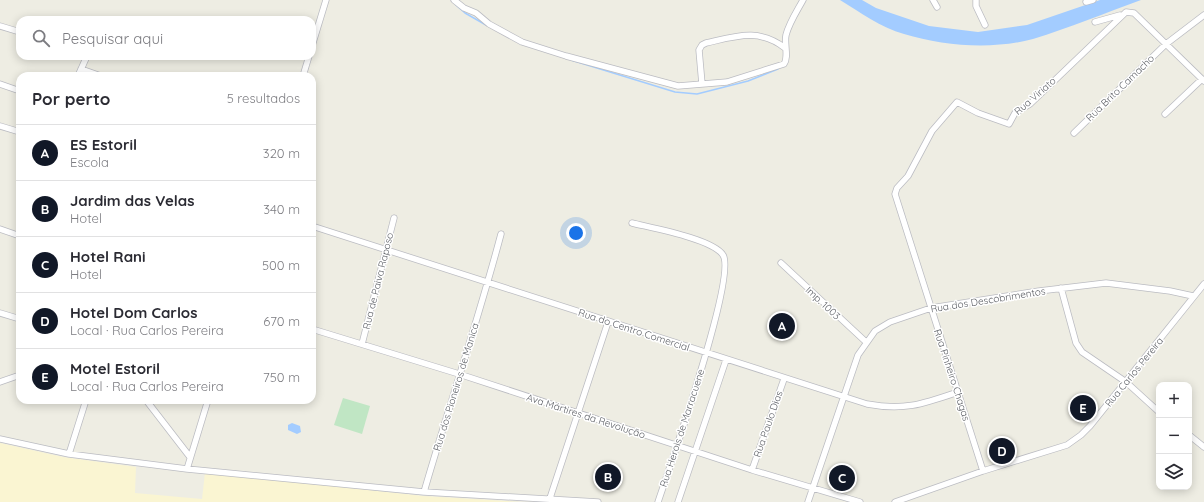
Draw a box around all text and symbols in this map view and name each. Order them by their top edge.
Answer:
search box [16,16,316,60]
icon: search [30,27,52,49]
text: Pesquisar aqui [62,29,163,48]
street label: Rua Brito Camacho [1083,52,1157,124]
street label: Rua Viriato [1011,74,1059,118]
text: Por perto [32,88,110,109]
text: 5 resultados [227,90,300,106]
text: ES Estoril [70,135,137,154]
text: A [41,145,49,161]
text: 320 m [263,145,300,161]
text: Escola [70,154,109,170]
text: Jardim das Velas [70,191,195,210]
text: B [41,201,49,217]
text: 340 m [263,201,300,217]
text: Hotel [70,210,102,226]
your location [566,223,586,243]
street label: Rua de Paiva Raposo [360,231,396,331]
text: Hotel Rani [70,247,146,266]
text: C [41,257,49,273]
text: 500 m [262,257,300,273]
text: Hotel [70,266,102,282]
street label: Imp. 1003 [803,284,843,322]
street label: Rua dos Descobrimentos [930,284,1047,316]
text: Hotel Dom Carlos [70,303,197,322]
street label: Rua do Centro Comercial [577,306,691,354]
pin: A [769,311,795,341]
text: D [40,313,50,329]
text: 670 m [263,313,300,329]
street label: Rua dos Pioneiros de Manica [430,321,482,453]
text: Local · Rua Carlos Pereira [70,322,224,338]
street label: Rua Pinheiro Chagas [931,327,973,423]
street label: Rua Carlos Pereira [1102,335,1166,409]
text: Motel Estoril [70,359,160,378]
street label: Rua Herois de Marracuene [657,367,707,489]
text: E [41,369,49,385]
text: 750 m [263,369,300,385]
text: Local · Rua Carlos Pereira [70,378,224,394]
map controls [1156,382,1192,490]
button: + [1156,382,1192,418]
street label: Rua Paulo Dias [751,389,786,459]
street label: Ava Mártires da Revolução [525,391,647,441]
pin: E [1070,393,1096,423]
button: − [1156,418,1192,454]
pin: D [989,436,1015,466]
button: layers [1156,454,1192,490]
pin: B [595,462,621,492]
pin: C [829,463,855,493]

